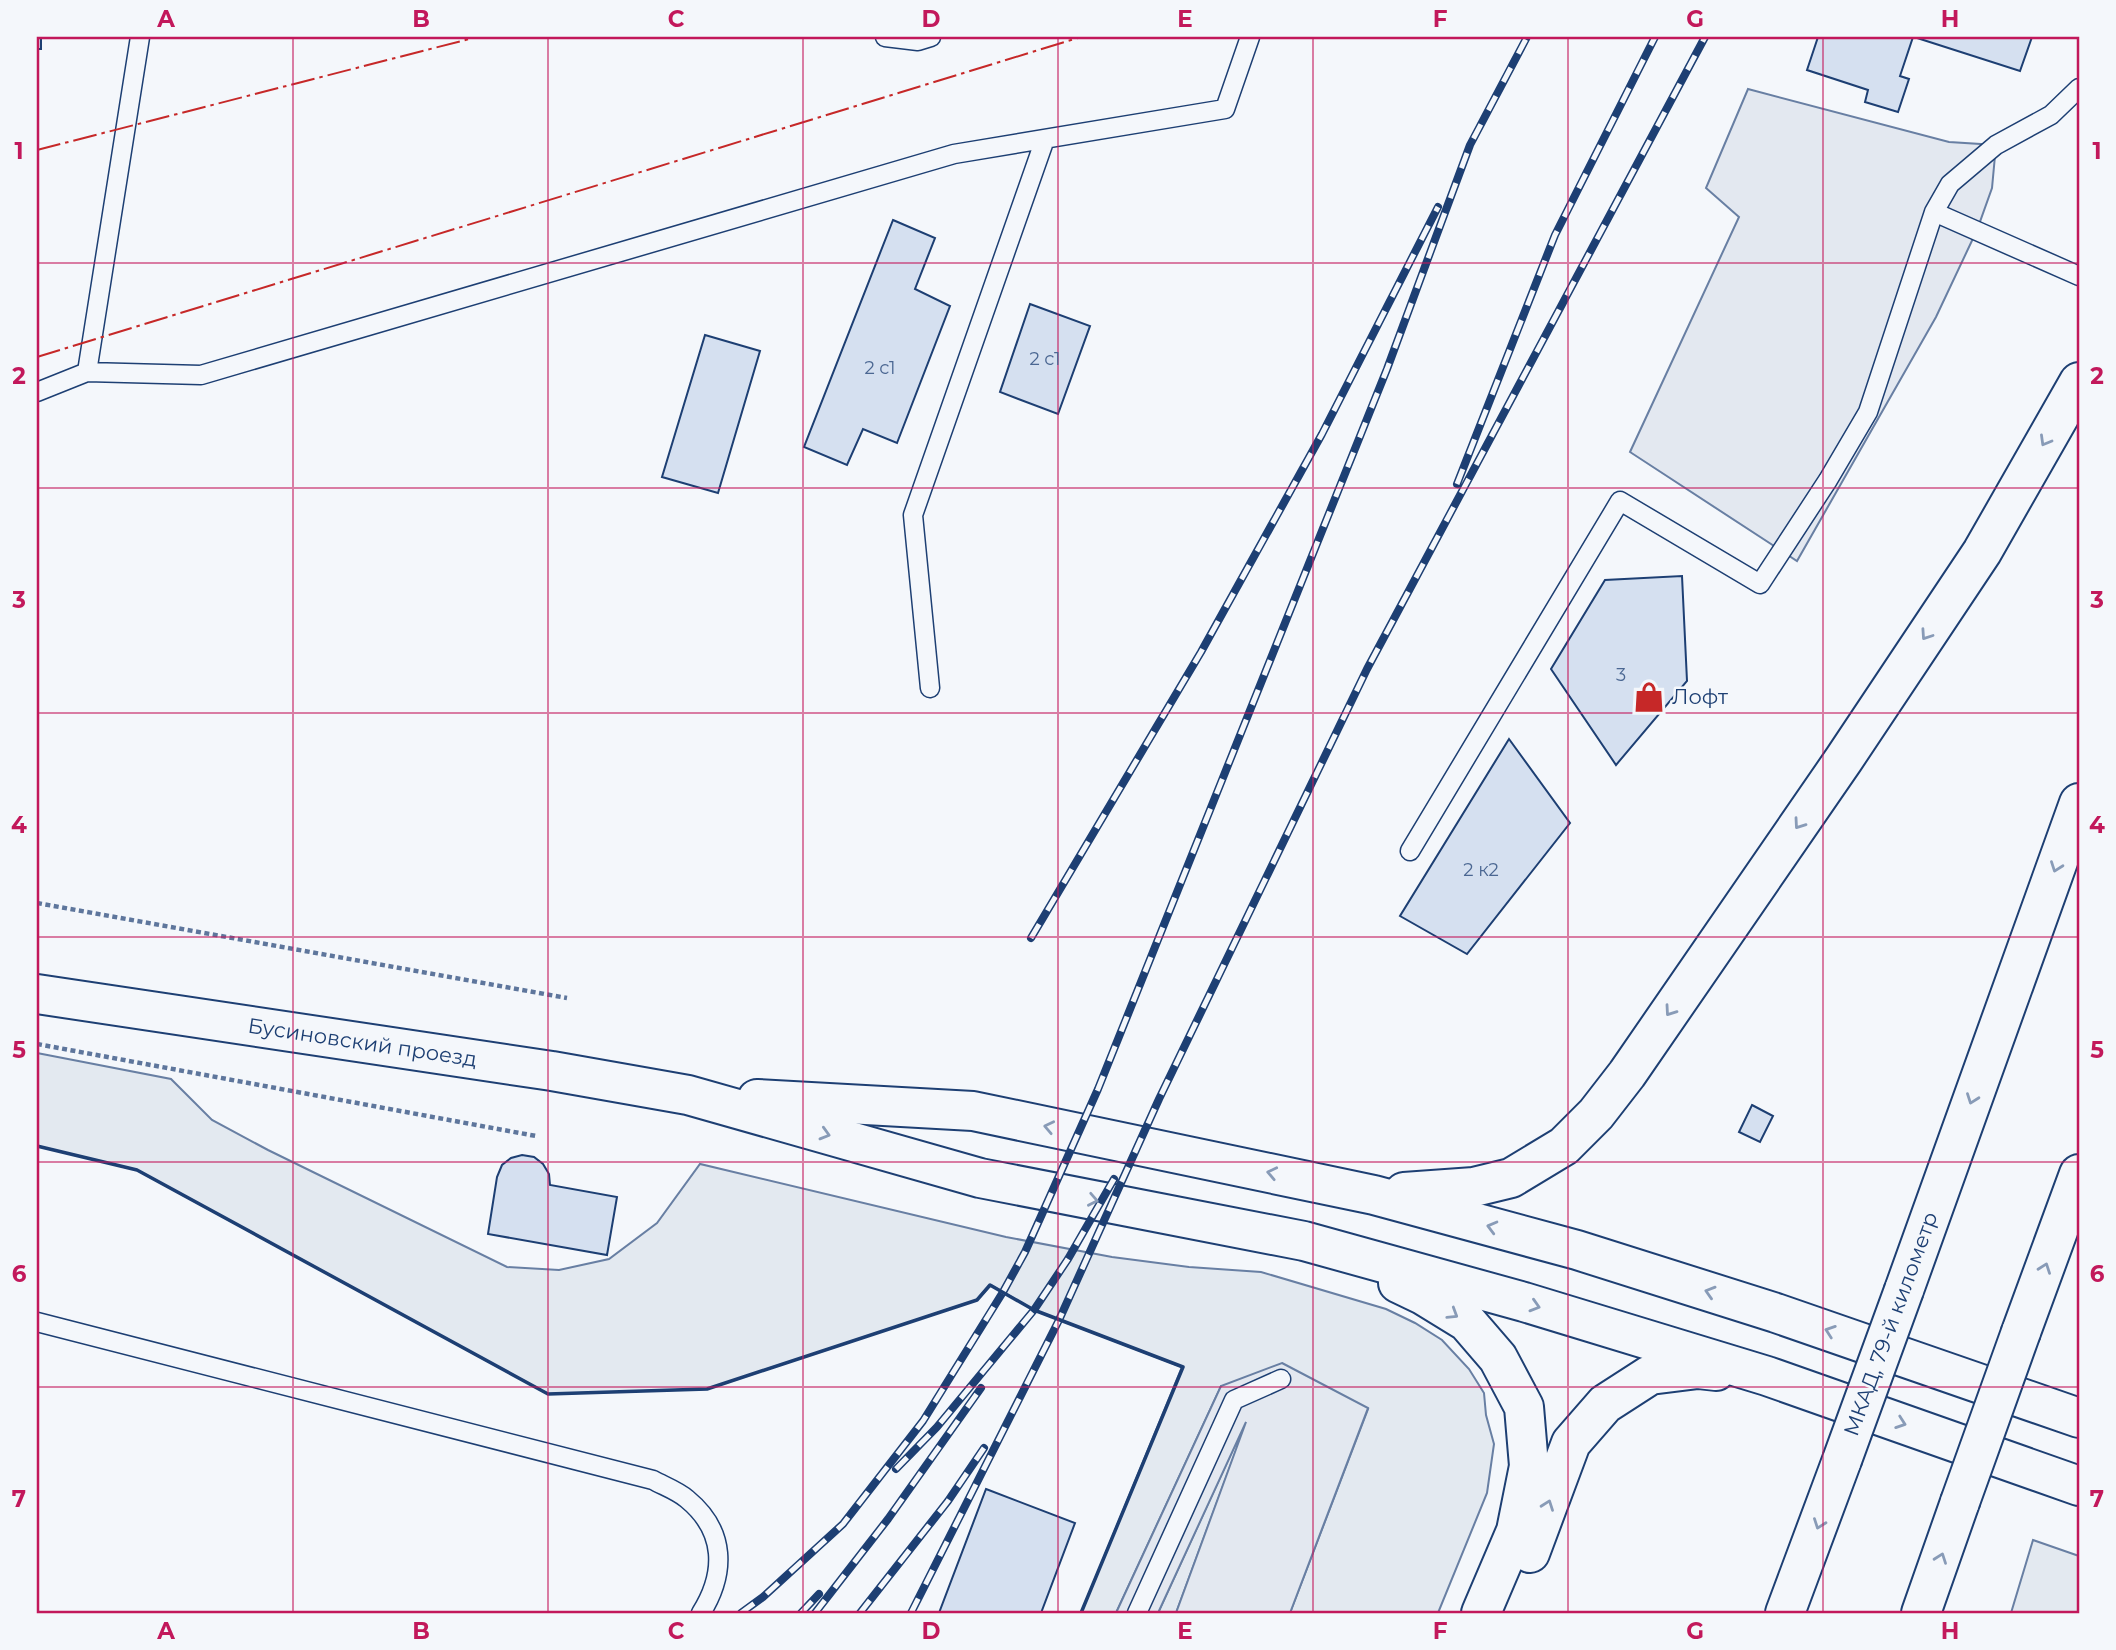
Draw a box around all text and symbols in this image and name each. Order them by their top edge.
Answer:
text: A [156,5,175,33]
text: B [412,5,430,33]
text: C [668,5,685,33]
text: D [922,5,941,33]
text: E [1177,5,1193,33]
text: F [1433,5,1448,33]
text: G [1686,5,1704,33]
text: H [1941,5,1959,33]
text: 1 [14,137,24,165]
text: 1 [2092,137,2102,165]
house number: 2 с1 [1029,348,1061,370]
house number: 2 с1 [864,357,896,379]
text: 2 [12,362,26,390]
text: 2 [2090,362,2104,390]
one-way arrow [2040,434,2053,447]
text: 3 [11,586,26,614]
text: 3 [2089,586,2104,614]
one-way arrow [1922,627,1935,640]
house number: 3 [1616,664,1626,686]
shop icon: Лофт [1632,680,1666,714]
place label: Лофт [1672,684,1728,709]
text: 4 [11,811,27,839]
text: 4 [2089,811,2105,839]
one-way arrow [1795,816,1807,829]
house number: 2 к2 [1463,859,1499,881]
one-way arrow [2050,861,2064,873]
one-way arrow [1666,1003,1678,1016]
street label: Бусиновский проезд [246,1013,479,1072]
text: 5 [12,1036,26,1064]
text: 5 [2090,1036,2104,1064]
one-way arrow [1966,1092,1980,1104]
one-way arrow [1043,1120,1055,1135]
one-way arrow [818,1126,830,1140]
one-way arrow [1266,1167,1278,1182]
one-way arrow [1087,1192,1099,1207]
street label: МКАД, 79-й километр [1838,1208,1943,1439]
one-way arrow [1487,1221,1499,1235]
text: 6 [12,1260,27,1288]
text: 6 [2090,1260,2105,1288]
one-way arrow [2037,1262,2051,1274]
one-way arrow [1705,1286,1717,1301]
one-way arrow [1528,1297,1540,1312]
one-way arrow [1445,1305,1458,1318]
one-way arrow [1824,1325,1836,1339]
one-way arrow [1894,1415,1906,1429]
text: 7 [12,1485,26,1513]
text: 7 [2090,1485,2104,1513]
one-way arrow [1540,1499,1554,1511]
one-way arrow [1813,1518,1827,1530]
one-way arrow [1932,1552,1946,1564]
text: A [156,1617,175,1645]
text: B [412,1617,430,1645]
text: C [668,1617,685,1645]
text: D [922,1617,941,1645]
text: E [1177,1617,1193,1645]
text: F [1433,1617,1448,1645]
text: G [1686,1617,1704,1645]
text: H [1941,1617,1959,1645]

